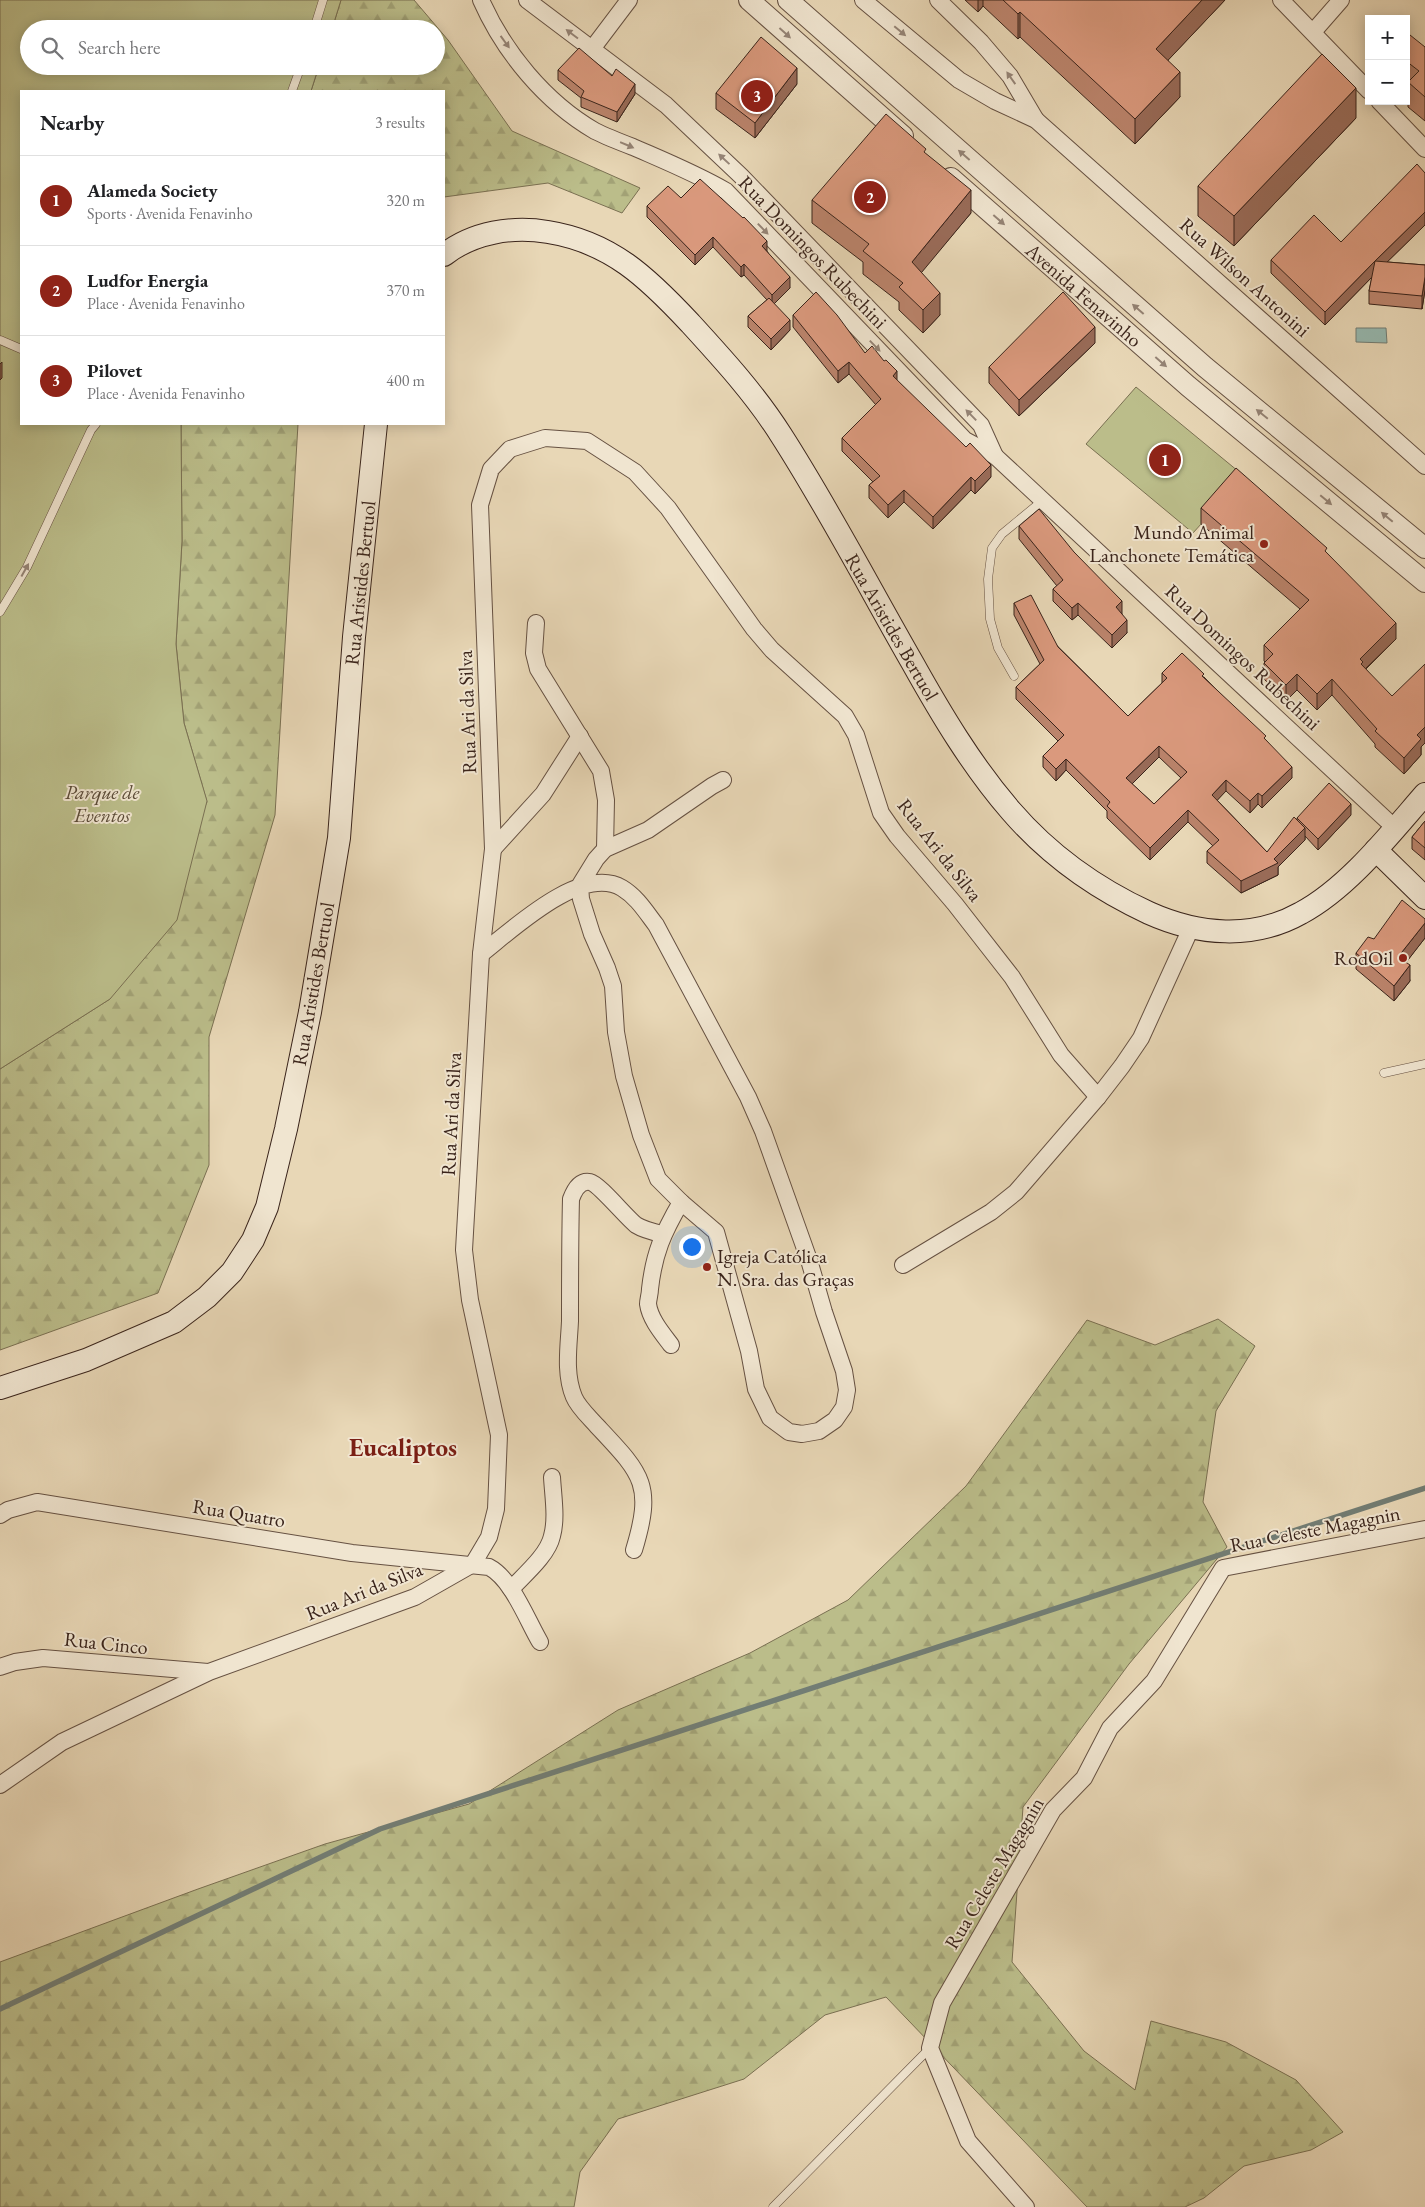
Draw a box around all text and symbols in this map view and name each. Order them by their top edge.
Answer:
map controls [1365,15,1410,105]
button: + [1365,15,1410,60]
search box [20,20,445,75]
one-way arrow [894,25,906,36]
one-way arrow [778,27,791,38]
one-way arrow [566,28,579,39]
icon: search [38,34,66,62]
text: Search here [78,35,160,60]
one-way arrow [500,35,510,49]
button: − [1365,60,1410,105]
one-way arrow [1006,72,1016,85]
pin: 3 [741,77,773,115]
text: Nearby [40,109,104,136]
text: 3 results [375,112,425,133]
one-way arrow [620,141,634,149]
one-way arrow [958,149,970,161]
one-way arrow [718,153,730,165]
street label: Rua Domingos Rubechini [733,170,893,334]
text: Alameda Society [87,178,218,203]
pin: 2 [854,178,886,216]
text: 1 [52,190,60,211]
text: 320 m [386,190,425,211]
text: Sports · Avenida Fenavinho [87,203,253,224]
street label: Rua Wilson Antonini [1174,212,1316,343]
one-way arrow [993,215,1006,226]
one-way arrow [757,223,769,235]
street label: Avenida Fenavinho [1020,237,1148,353]
text: Ludfor Energia [87,268,208,293]
text: 2 [52,280,60,301]
text: 370 m [386,280,425,301]
text: Place · Avenida Fenavinho [87,293,245,314]
one-way arrow [1132,303,1145,314]
one-way arrow [869,340,881,352]
one-way arrow [1154,356,1166,368]
text: Pilovet [87,358,142,383]
text: 3 [52,370,60,391]
text: 400 m [386,370,425,391]
text: Place · Avenida Fenavinho [87,383,245,404]
one-way arrow [1256,408,1269,419]
one-way arrow [965,409,977,421]
pin: 1 [1149,441,1181,479]
one-way arrow [1319,494,1332,505]
street label: Rua Aristides Bertuol [338,499,382,667]
one-way arrow [1381,512,1394,523]
place label: Mundo Animal Lanchonete Temática [1089,519,1254,568]
marker: Mundo Animal Lanchonete Temática [1258,538,1270,550]
street label: Rua Aristides Bertuol [839,549,945,705]
one-way arrow [21,563,29,578]
street label: Rua Domingos Rubechini [1160,578,1326,736]
street label: Rua Ari da Silva [452,650,482,774]
park label: Parque de Eventos [65,779,139,828]
street label: Rua Ari da Silva [892,793,988,907]
street label: Rua Aristides Bertuol [286,900,340,1068]
place label: RodOil [1334,945,1393,971]
marker: RodOil [1397,952,1409,964]
street label: Rua Ari da Silva [435,1052,467,1176]
your location [679,1234,705,1260]
place label: Igreja Católica N. Sra. das Graças [717,1243,854,1292]
marker: Igreja Católica N. Sra. das Graças [701,1261,713,1273]
district label: Eucaliptos [349,1431,457,1463]
street label: Rua Quatro [191,1493,287,1533]
street label: Rua Celeste Magagnin [1228,1500,1403,1558]
street label: Rua Ari da Silva [302,1556,426,1626]
street label: Rua Cinco [63,1626,149,1660]
street label: Rua Celeste Magagnin [938,1792,1050,1954]

